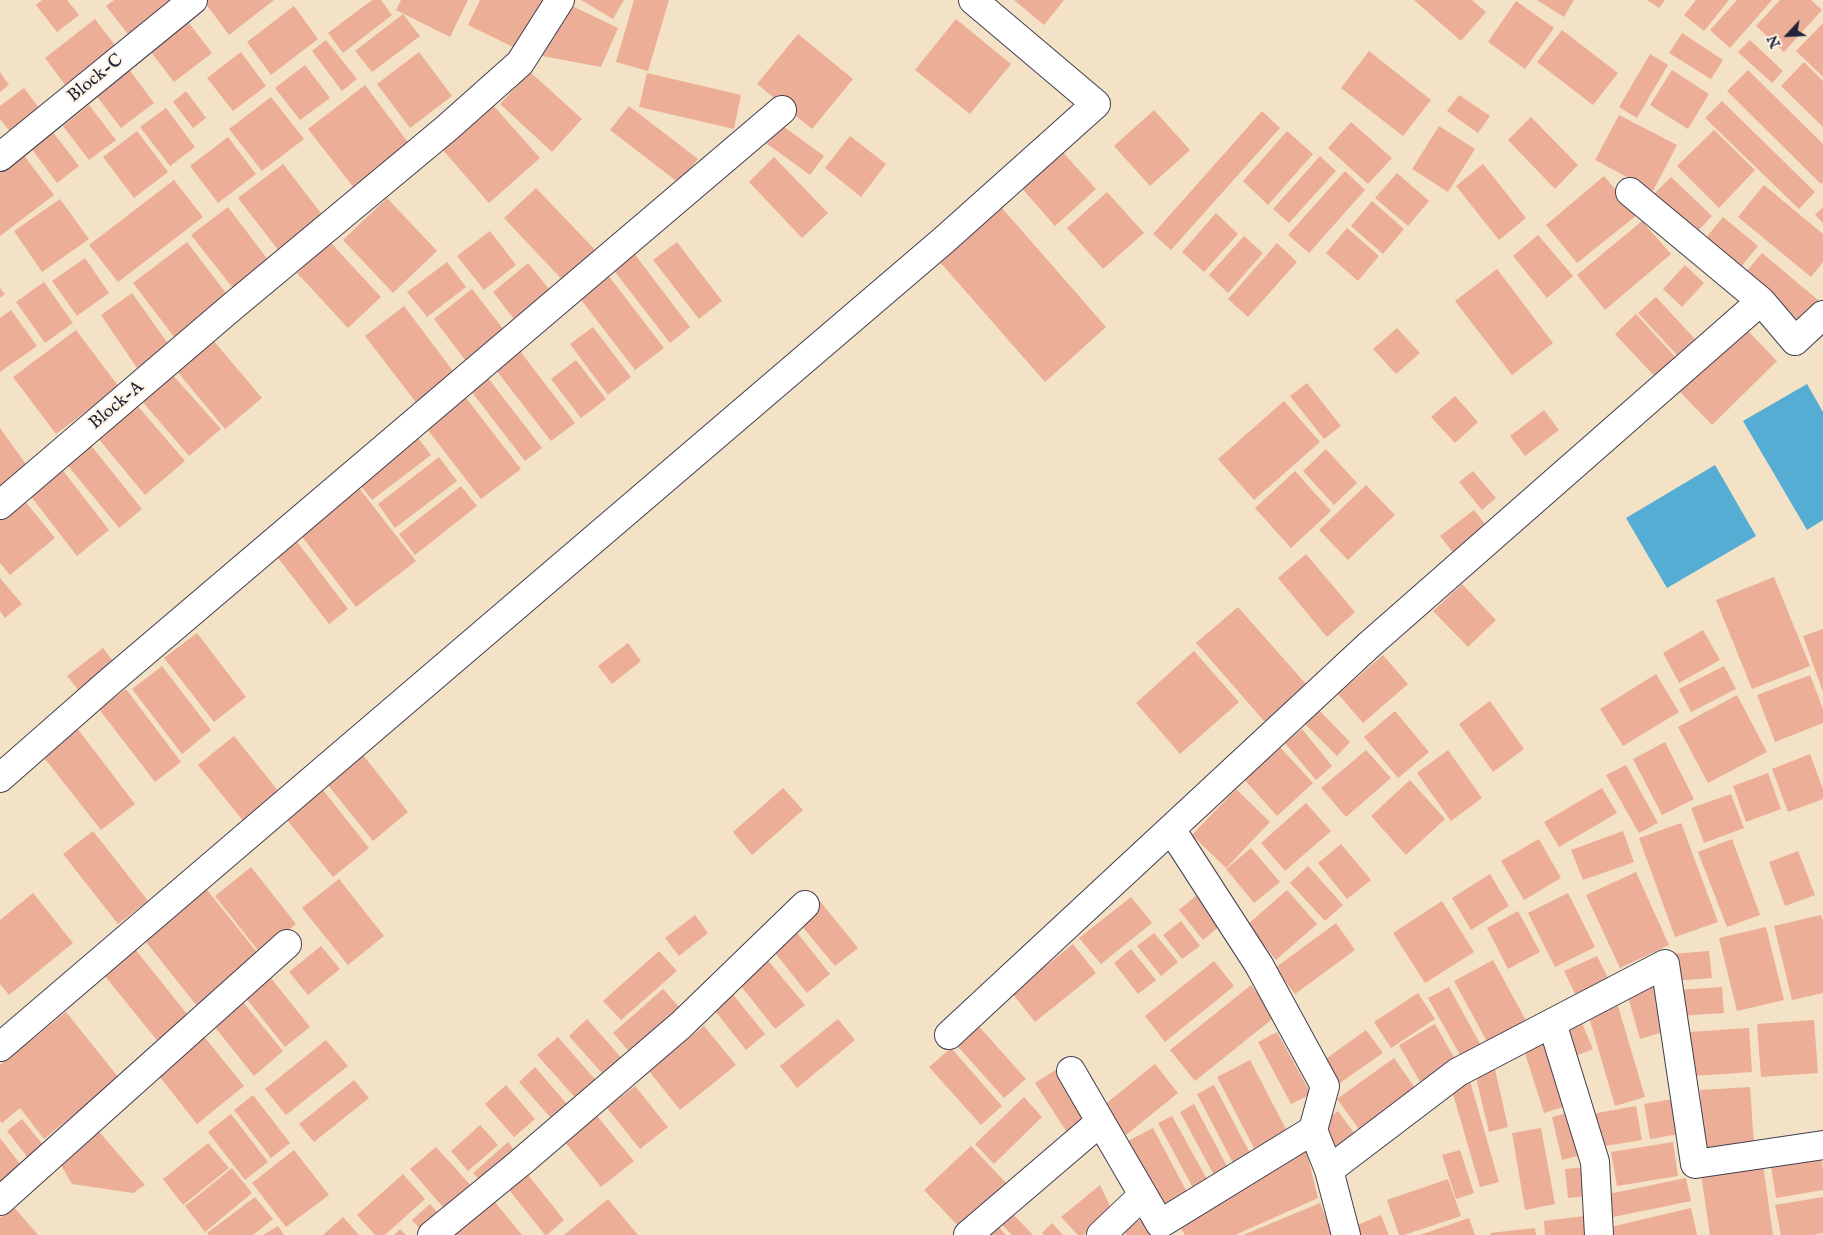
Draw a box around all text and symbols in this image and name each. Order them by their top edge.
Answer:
north arrow [1763,10,1813,60]
text: N [1764,32,1785,51]
street label: Block-C [64,50,128,108]
street label: Block-A [85,377,149,435]

